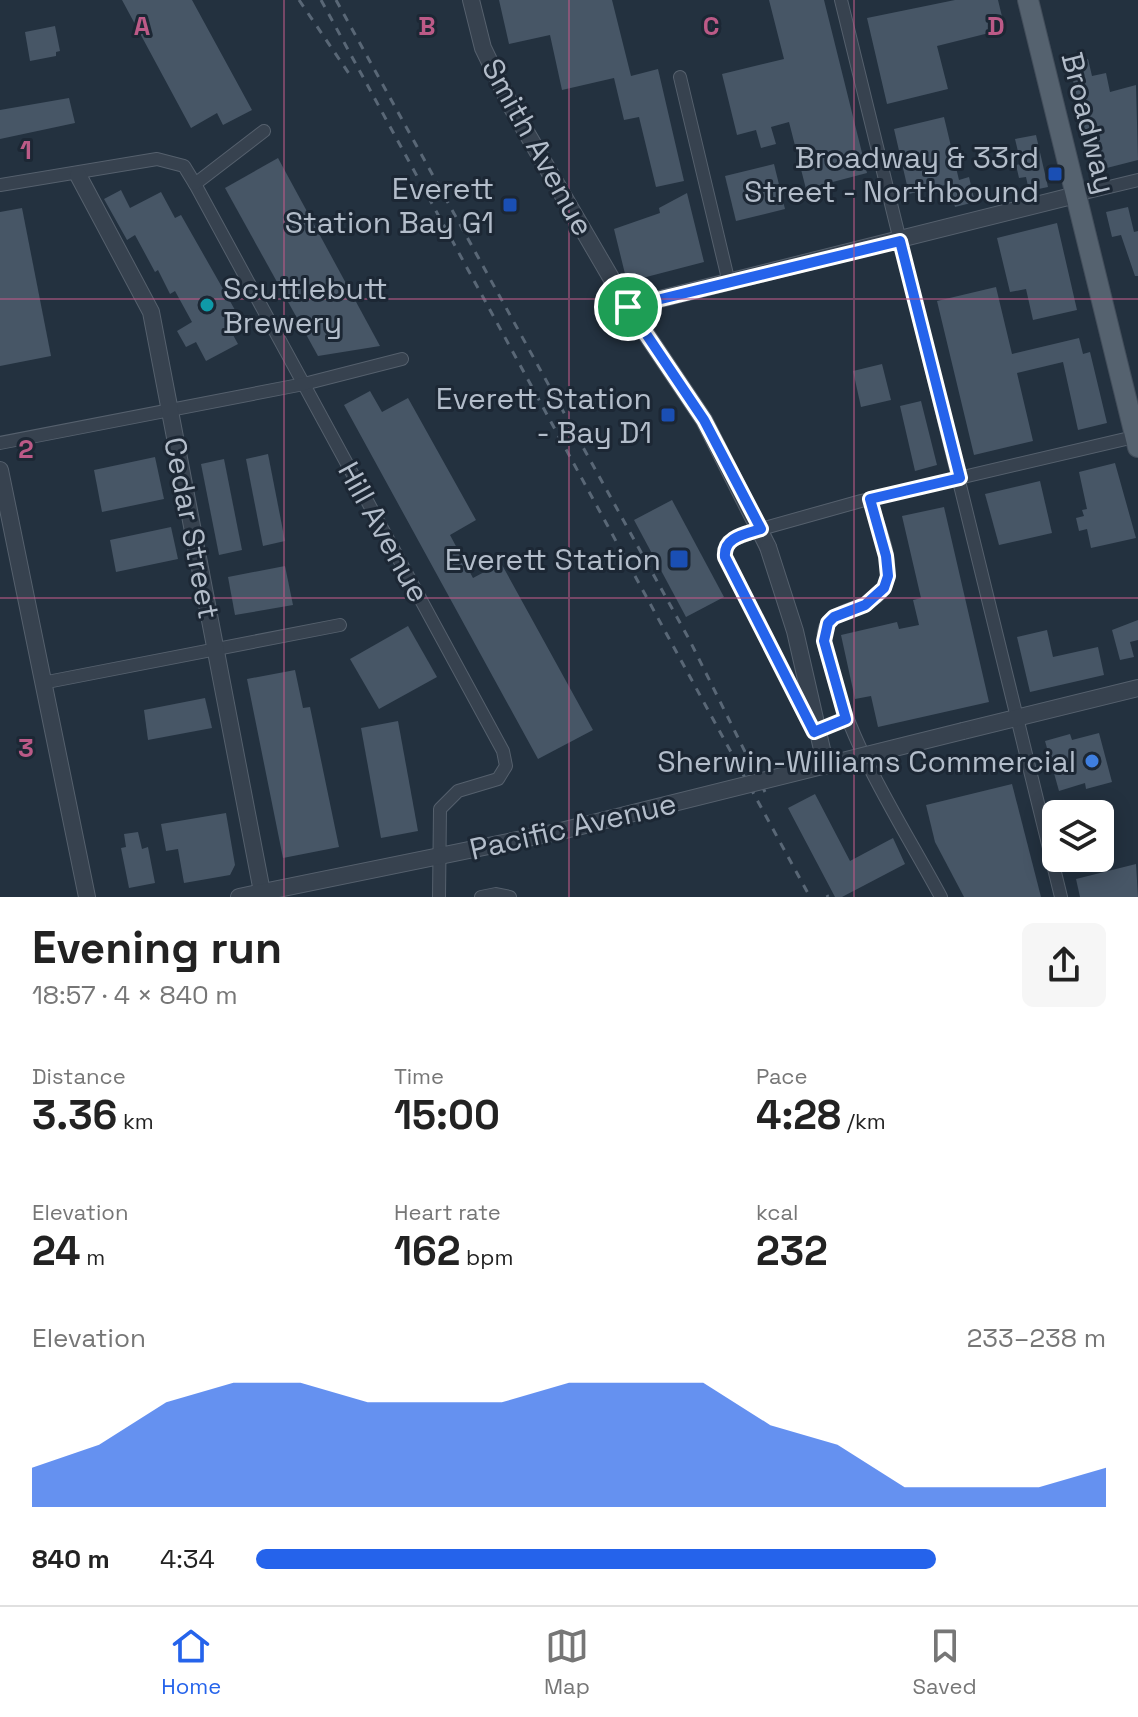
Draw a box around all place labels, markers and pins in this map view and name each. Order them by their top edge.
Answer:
place label: Broadway & 33rd Street - Northbound [744,138,1039,211]
marker: Broadway & 33rd Street - Northbound [1046,165,1064,183]
place label: Everett Station Bay G1 [285,169,494,242]
marker: Everett Station Bay G1 [501,196,519,214]
place label: Scuttlebutt Brewery [223,269,387,342]
pin [594,273,662,341]
marker: Scuttlebutt Brewery [198,296,216,314]
place label: Everett Station - Bay D1 [436,379,652,452]
marker: Everett Station - Bay D1 [659,406,677,424]
place label: Everett Station [445,540,661,579]
marker: Everett Station [668,548,690,570]
place label: Sherwin-Williams Commercial [657,742,1076,781]
marker: Sherwin-Williams Commercial [1083,752,1101,770]

